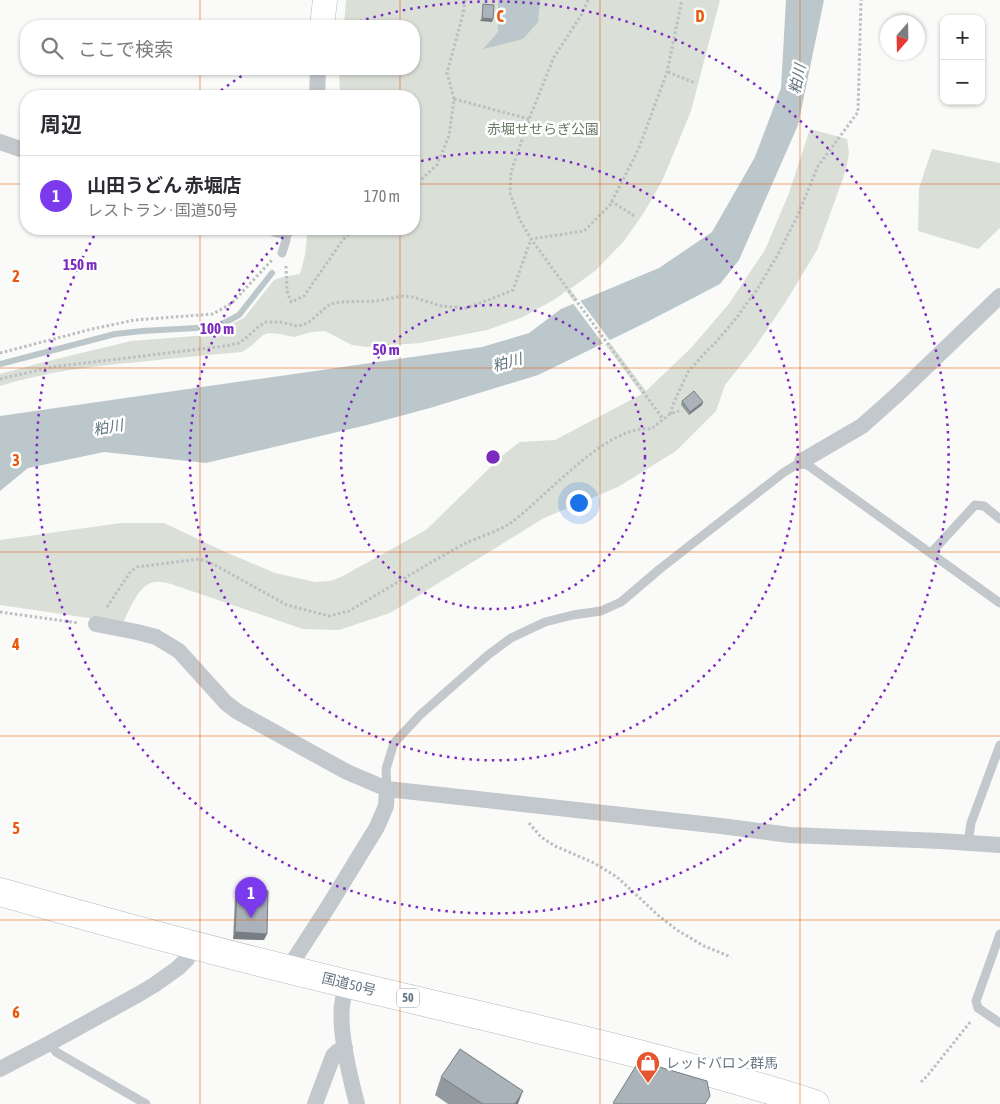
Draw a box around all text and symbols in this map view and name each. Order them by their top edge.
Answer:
text: C [496,7,504,25]
text: D [696,7,705,25]
north arrow [880,15,925,60]
map controls [940,15,985,105]
button: + [940,15,985,60]
search box [20,20,420,75]
icon: search [38,34,66,62]
text: ここで検索 [78,38,173,60]
button: − [940,60,985,105]
water label: 粕川 [786,61,809,95]
text: 周辺 [40,112,82,136]
park label: 赤堀せせらぎ公園 [487,121,599,137]
text: 山田うどん 赤堀店 [87,174,242,196]
text: 1 [52,187,60,205]
text: 170 m [364,187,400,205]
text: レストラン · 国道50号 [87,201,238,219]
text: 150 m [63,256,97,273]
text: 2 [12,267,20,285]
text: 100 m [200,320,234,337]
text: 50 m [373,341,400,358]
water label: 粕川 [490,349,526,374]
water label: 粕川 [92,416,126,438]
centre of rings [484,448,502,466]
text: 3 [12,451,20,469]
your location [566,490,592,516]
text: 4 [11,635,20,653]
text: 5 [12,819,20,837]
pin: 1 [235,877,267,918]
street label: 国道50号 [320,970,378,998]
road number: 50 [397,988,419,1008]
text: 6 [12,1003,20,1021]
shop icon: レッドバロン群馬 [635,1050,661,1084]
place label: レッドバロン群馬 [666,1055,778,1071]

